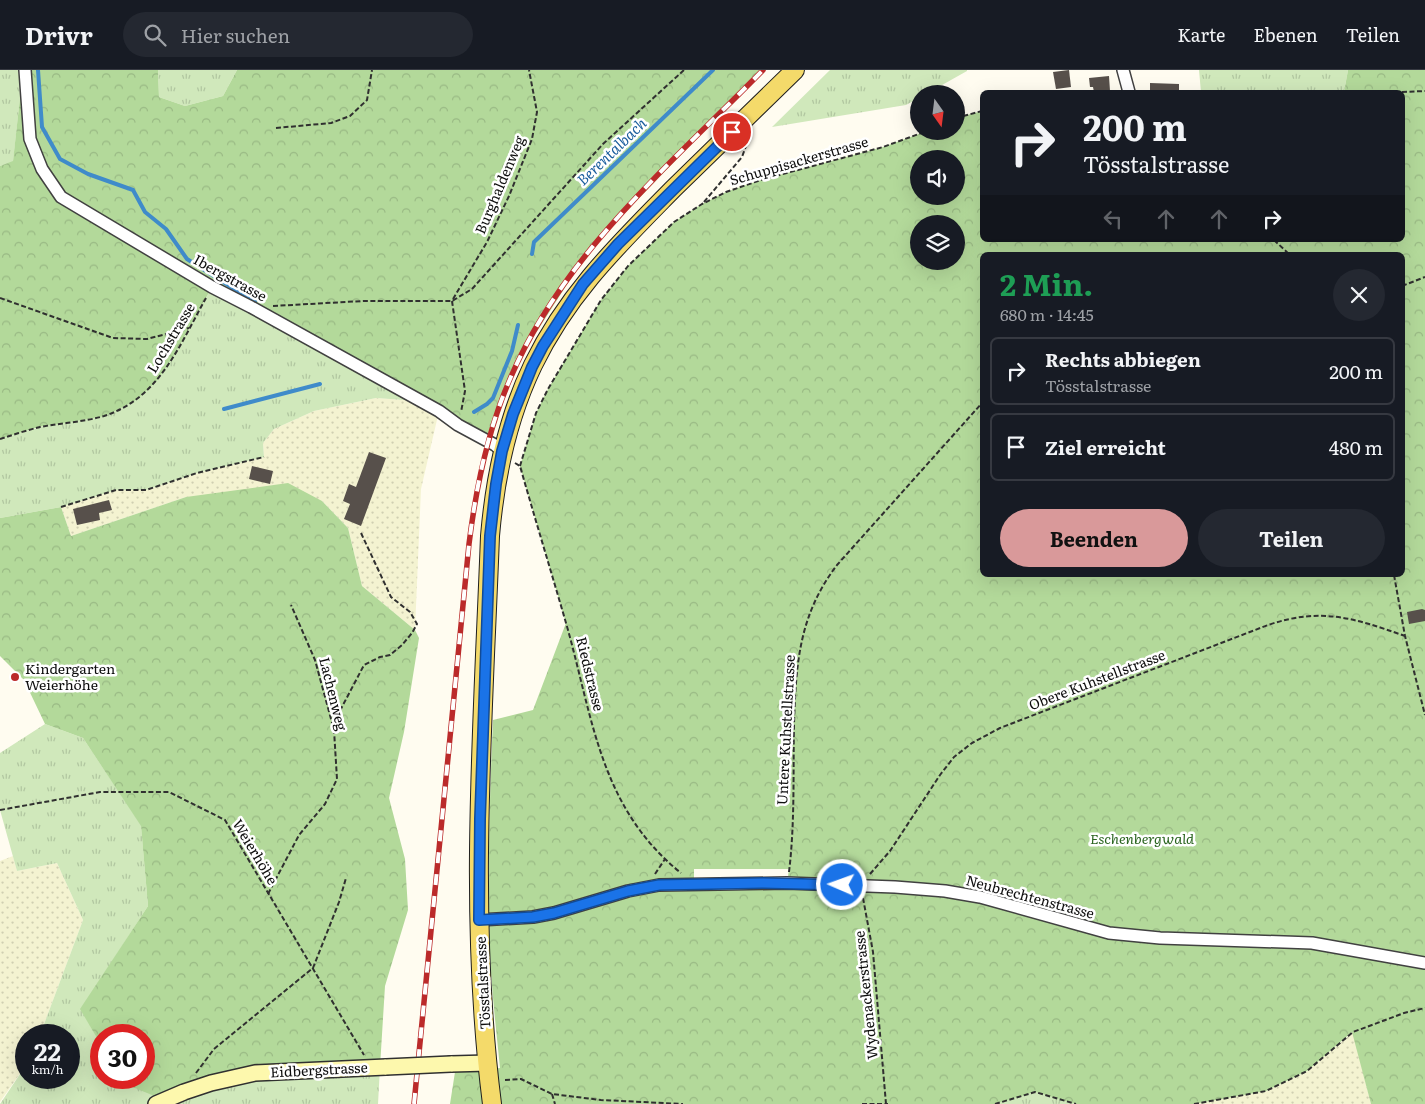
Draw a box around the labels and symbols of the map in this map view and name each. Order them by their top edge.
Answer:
north arrow [910,85,965,140]
water label: Berentalbach [571,111,651,190]
pin [711,111,753,153]
street label: Schuppisackerstrasse [727,131,870,189]
street label: Burghaldenweg [469,132,529,237]
street label: Ibergstrasse [190,249,271,306]
street label: Lochstrasse [141,299,199,376]
street label: Riedstrasse [572,634,610,713]
street label: Obere Kuhstellstrasse [1026,644,1168,714]
street label: Untere Kuhstellstrasse [771,654,799,806]
street label: Lachenweg [315,655,353,733]
place label: Kindergarten Weierhöhe [25,658,115,694]
marker: Kindergarten Weierhöhe [9,671,21,683]
street label: Weierhöhe [228,815,283,888]
park label: Eschenbergwald [1090,828,1194,848]
position arrow [815,858,867,910]
street label: Neubrechtenstrasse [964,869,1097,923]
street label: Wydenackerstrasse [848,930,882,1060]
street label: Tösstalstrasse [470,936,494,1030]
speed limit sign: 30 [90,1024,155,1089]
street label: Eidbergstrasse [270,1056,368,1082]

